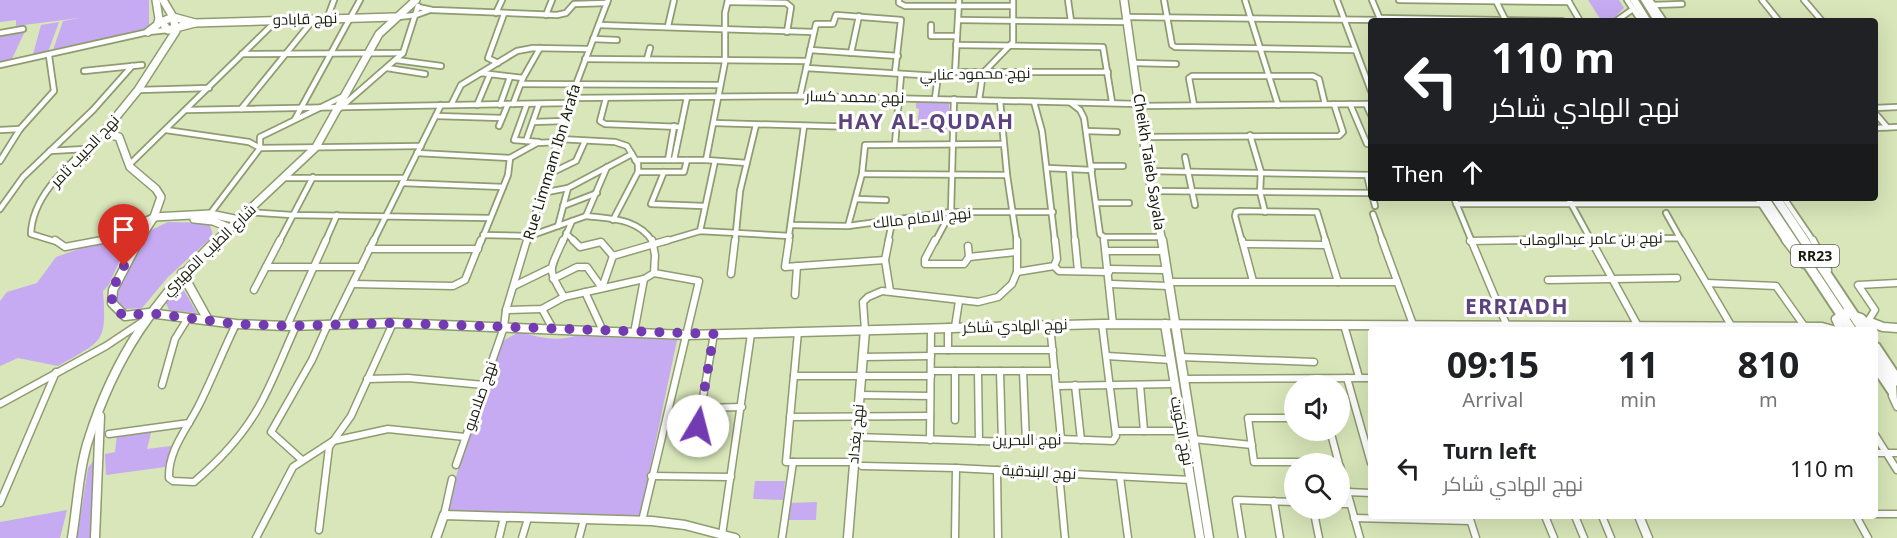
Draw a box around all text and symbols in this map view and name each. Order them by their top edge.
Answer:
street label: نهج قابادو [272,7,338,31]
text: 110 m [1491,28,1615,85]
icon: left [1392,42,1470,120]
street label: نهج محمود عنابي [919,62,1031,87]
street label: Rue Limmam Ibn Arafa [518,81,584,242]
street label: نهج محمد كسار [805,85,904,109]
text: نهج الهادي شاكر [1491,88,1680,125]
street label: Cheikh Taieb Sayala [1129,92,1171,232]
district label: HAY AL-QUDAH [838,107,1014,135]
street label: نهج الحبيب ثامر [45,110,124,193]
icon: ahead [1456,156,1489,189]
text: Then [1392,158,1444,188]
street label: شارع الطيب المهيري [157,199,262,302]
street label: نهج الامام مالك [872,202,972,234]
pin [98,204,149,266]
icon: arrive [107,213,140,246]
street label: نهج بن عامر عبدالوهاب [1519,227,1663,251]
road number: RR23 [1791,245,1839,267]
district label: ERRIADH [1465,292,1569,320]
street label: نهج الهادي شاكر [961,313,1068,340]
text: 09:15 [1447,340,1539,389]
text: 11 [1618,340,1659,389]
text: 810 [1738,340,1799,389]
street label: نهج صلامبو [458,358,502,434]
map controls [1284,375,1350,519]
button: sound [1284,375,1350,441]
text: Arrival [1462,386,1523,413]
text: min [1620,386,1656,413]
text: m [1759,386,1778,413]
position arrow [666,394,730,458]
street label: نهج الكويت [1165,394,1199,468]
street label: نهج بغداد [842,403,870,465]
street label: نهج البحرين [992,428,1062,452]
text: Turn left [1443,435,1537,465]
icon: left [1392,452,1425,485]
button: search [1284,453,1350,519]
text: 110 m [1790,453,1854,483]
street label: نهج البندقية [1001,459,1077,485]
text: نهج الهادي شاكر [1443,470,1583,497]

